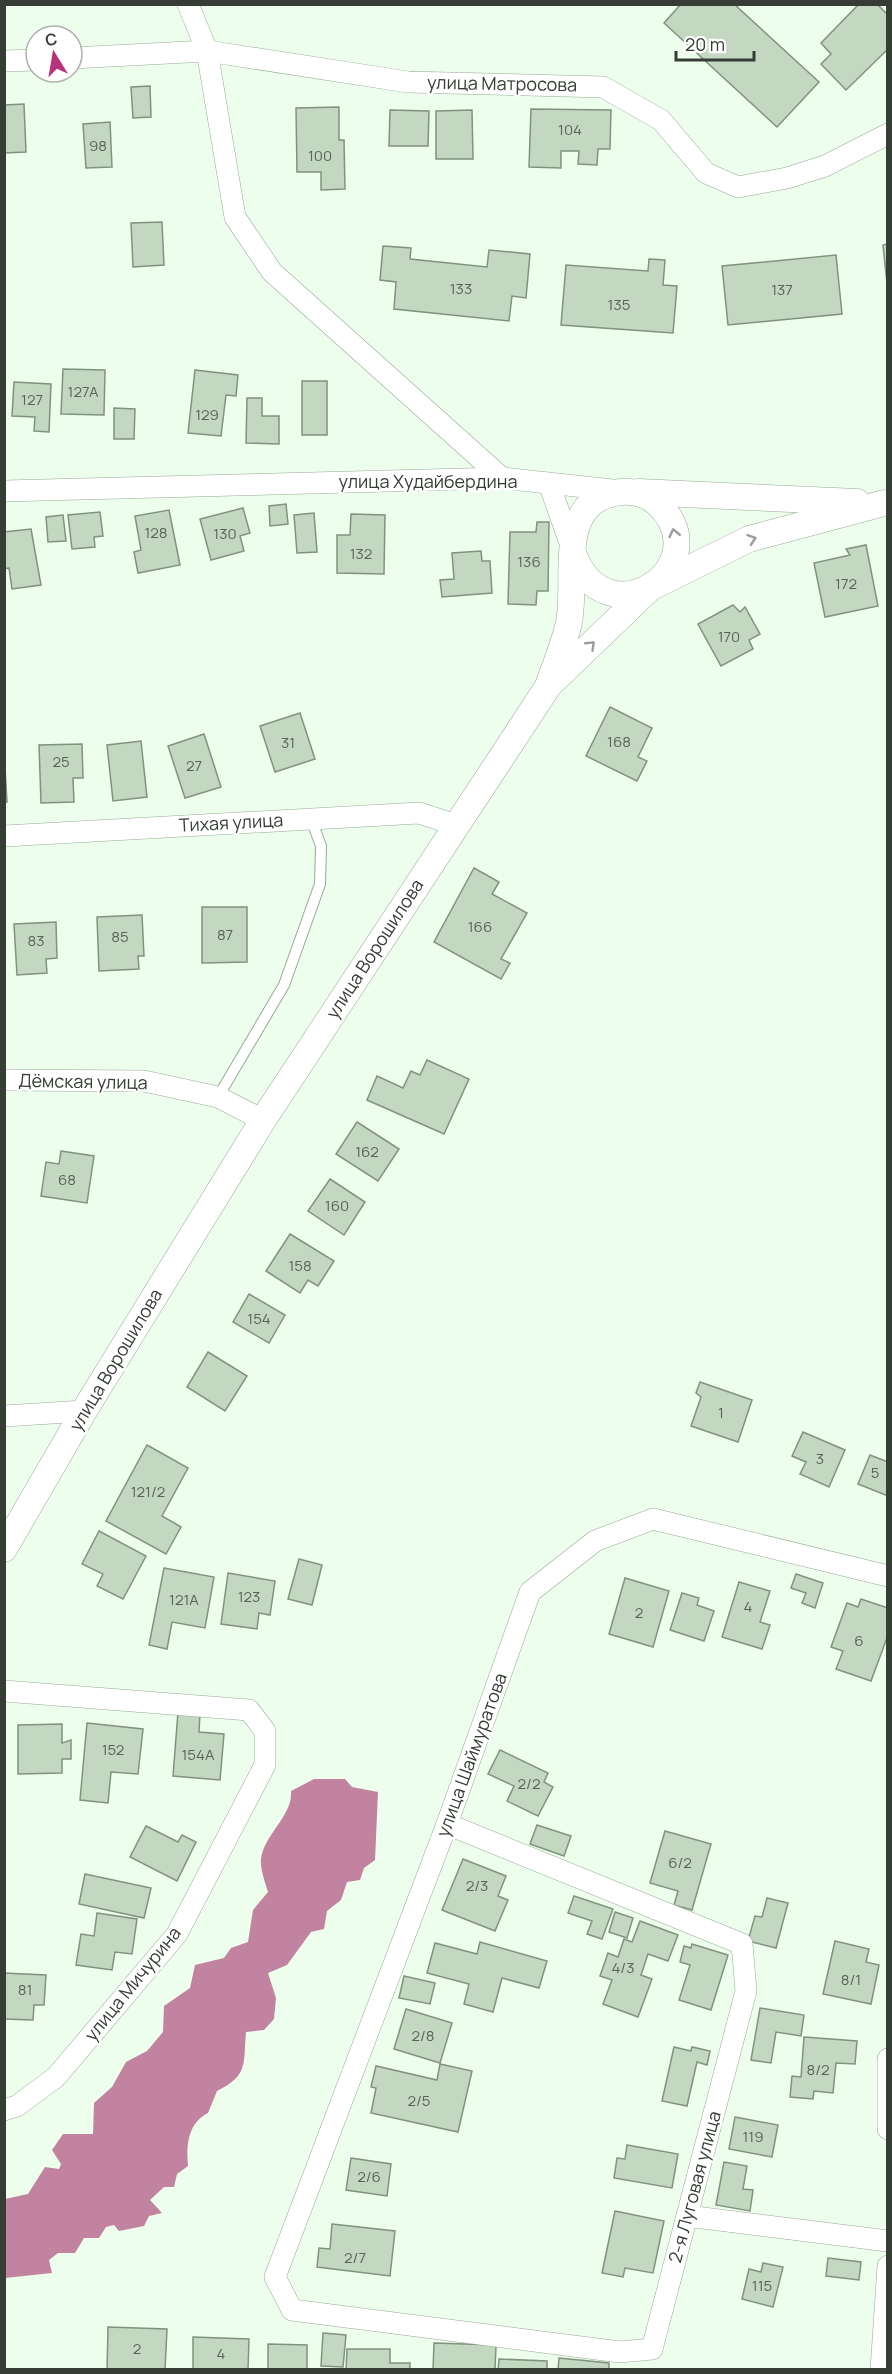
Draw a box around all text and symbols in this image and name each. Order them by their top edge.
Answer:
north arrow [24,24,84,84]
scale bar [676,24,754,62]
text: С [43,27,59,51]
text: 20 m [685,32,725,56]
street label: улица Матросова [427,70,577,96]
house number: 104 [558,119,582,140]
house number: 98 [89,135,107,156]
house number: 100 [308,145,332,166]
house number: 133 [450,278,472,299]
house number: 137 [771,279,793,300]
house number: 135 [608,294,630,315]
house number: 127А [68,381,99,402]
house number: 127 [21,389,43,410]
house number: 129 [195,404,219,425]
street label: улица Худайбердина [339,469,517,493]
house number: 128 [144,522,168,543]
house number: 130 [213,523,237,544]
one-way arrow [668,528,681,538]
one-way arrow [746,533,757,546]
house number: 132 [350,543,372,564]
house number: 136 [517,551,541,572]
house number: 172 [835,573,857,594]
house number: 170 [718,626,740,647]
one-way arrow [584,641,595,652]
house number: 168 [607,731,631,752]
house number: 31 [281,732,295,753]
house number: 25 [52,751,70,772]
house number: 27 [186,755,202,776]
street label: Тихая улица [178,807,284,837]
street label: улица Ворошилова [320,874,428,1023]
house number: 166 [468,916,492,937]
house number: 87 [217,924,233,945]
house number: 85 [111,926,129,947]
house number: 83 [27,930,45,951]
street label: Дёмская улица [18,1068,148,1094]
house number: 162 [355,1141,379,1162]
house number: 68 [58,1169,76,1190]
house number: 160 [325,1195,349,1216]
house number: 158 [288,1255,312,1276]
street label: улица Ворошилова [63,1284,167,1435]
house number: 154 [247,1308,271,1329]
house number: 1 [718,1402,724,1423]
house number: 3 [816,1448,824,1469]
house number: 5 [871,1462,879,1483]
house number: 121/2 [131,1481,165,1502]
house number: 123 [238,1586,260,1607]
house number: 121А [169,1589,199,1610]
house number: 4 [744,1596,753,1617]
house number: 2 [635,1602,643,1623]
house number: 6 [854,1630,864,1651]
street label: улица Шаймуратова [430,1669,512,1840]
house number: 152 [102,1739,124,1760]
house number: 154А [181,1744,215,1765]
house number: 2/2 [518,1773,540,1794]
house number: 6/2 [668,1852,692,1873]
house number: 2/3 [466,1875,488,1896]
street label: улица Мичурина [79,1921,186,2046]
house number: 4/3 [612,1957,634,1978]
house number: 8/1 [841,1969,861,1990]
house number: 81 [18,1979,32,2000]
house number: 2/8 [411,2025,435,2046]
house number: 8/2 [806,2059,830,2080]
house number: 2/5 [407,2090,431,2111]
street label: 2-я Луговая улица [662,2108,726,2265]
house number: 119 [742,2126,764,2147]
house number: 2/6 [357,2166,381,2187]
house number: 2/7 [344,2247,366,2268]
house number: 115 [752,2275,772,2296]
house number: 2 [133,2338,141,2359]
house number: 4 [217,2343,226,2364]

